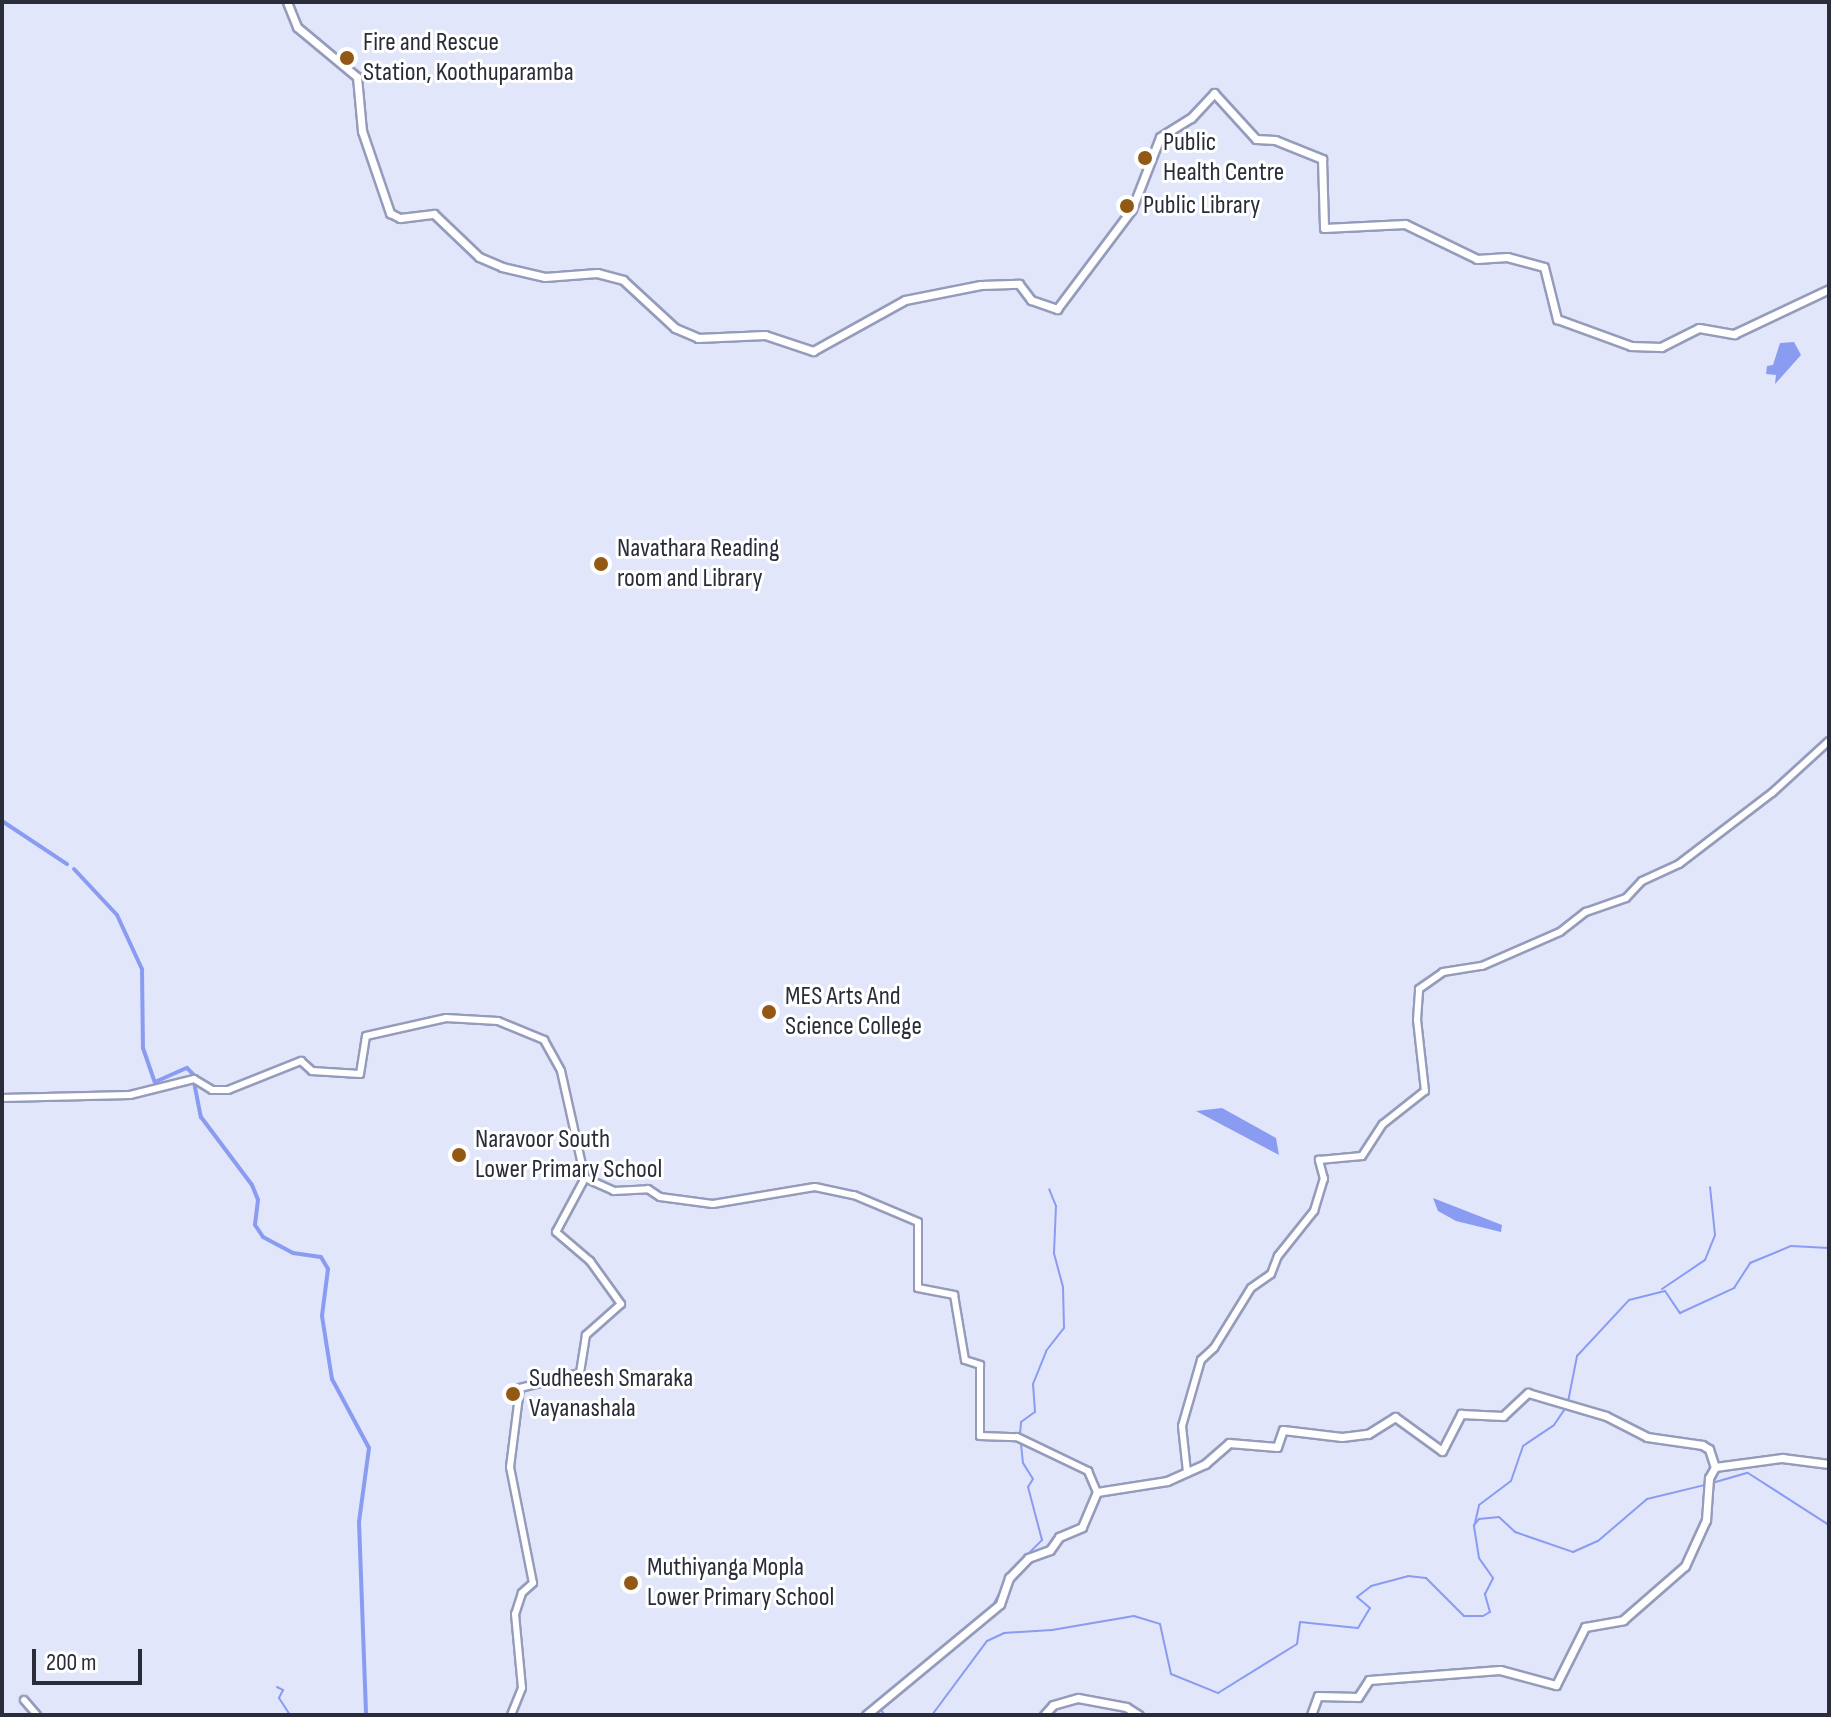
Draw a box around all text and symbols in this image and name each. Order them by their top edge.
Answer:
place label: Fire and Rescue Station, Koothuparamba [363,27,574,88]
marker: Fire and Rescue Station, Koothuparamba [338,49,356,67]
place label: Public Health Centre [1163,127,1284,188]
marker: Public Health Centre [1134,147,1156,169]
place label: Public Library [1143,190,1260,222]
marker: Public Library [1118,197,1136,215]
place label: Navathara Reading room and Library [617,533,779,594]
marker: Navathara Reading room and Library [592,555,610,573]
place label: MES Arts And Science College [785,981,922,1042]
marker: MES Arts And Science College [760,1003,778,1021]
place label: Naravoor South Lower Primary School [475,1124,662,1186]
marker: Naravoor South Lower Primary School [450,1146,468,1164]
place label: Sudheesh Smaraka Vayanashala [529,1363,693,1424]
marker: Sudheesh Smaraka Vayanashala [504,1385,522,1403]
place label: Muthiyanga Mopla Lower Primary School [647,1552,834,1614]
marker: Muthiyanga Mopla Lower Primary School [622,1574,640,1592]
scale bar [36,1633,146,1683]
text: 200 m [46,1648,97,1677]

